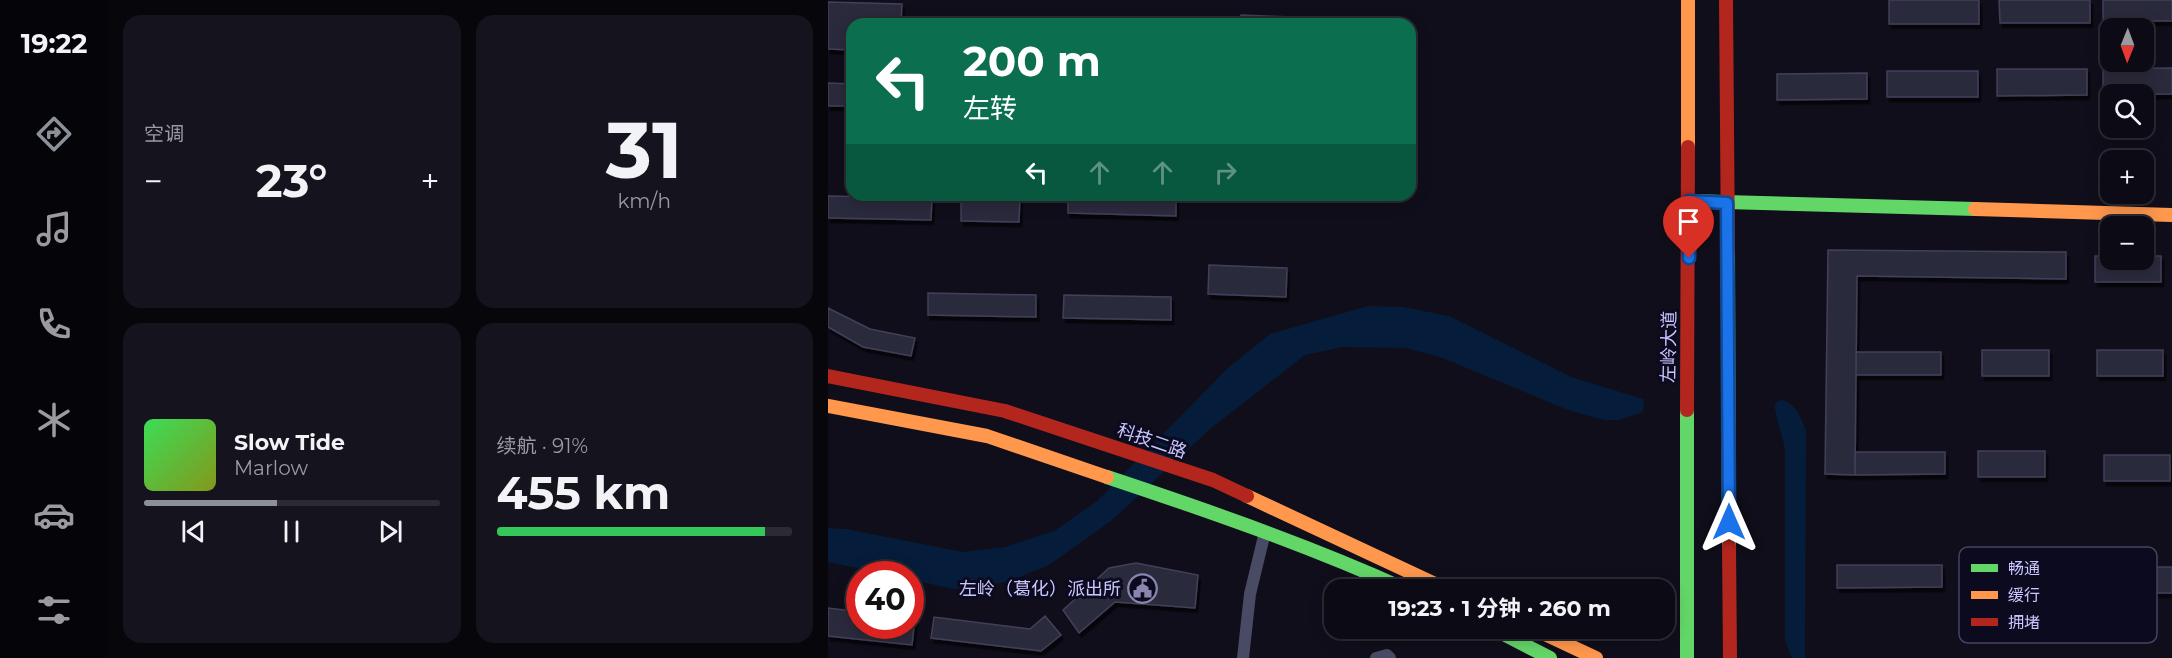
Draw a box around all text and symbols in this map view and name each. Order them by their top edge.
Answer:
north arrow [2100,18,2154,72]
map controls [2100,18,2154,270]
text: 19:22 [21,27,87,60]
text: 200 m [963,35,1101,87]
icon: left [864,42,942,120]
button: search [2100,84,2154,138]
text: 左转 [963,92,1017,125]
text: 31 [606,102,683,198]
icon: directions [33,113,75,155]
text: 空调 [144,122,184,146]
button: + [2100,150,2154,204]
text: 23° [256,153,327,208]
icon: left [1020,156,1053,189]
icon: ahead [1083,156,1116,189]
icon: ahead [1146,156,1179,189]
icon: right [1209,156,1242,189]
text: − [144,161,163,201]
text: + [421,161,439,201]
text: km/h [618,189,671,213]
pin [1663,196,1714,258]
icon: arrive [1672,205,1705,238]
icon: music [33,208,75,250]
button: − [2100,216,2154,270]
icon: phone [33,303,75,345]
street label: 左岭大道 [1657,311,1681,383]
icon: climate [33,399,75,441]
street label: 科技二路 [1114,419,1190,463]
text: Slow Tide [234,429,345,456]
text: 续航 · 91% [497,434,588,458]
text: Marlow [234,456,308,480]
text: 455 km [497,465,670,520]
position arrow [1697,490,1761,554]
icon: car [33,494,75,536]
icon: previous [177,515,210,548]
icon: pause [275,515,308,548]
icon: next [374,515,407,548]
legend [1959,547,2157,643]
text: 畅通 [2008,559,2040,578]
speed limit sign: 40 [846,561,924,639]
public building icon: 左岭（葛化）派出所 [1126,573,1158,605]
place label: 左岭（葛化）派出所 [959,578,1121,600]
text: 缓行 [2008,586,2040,605]
icon: filters [33,589,75,631]
text: 19:23 · 1 分钟 · 260 m [1388,595,1611,622]
text: 拥堵 [2008,613,2040,632]

